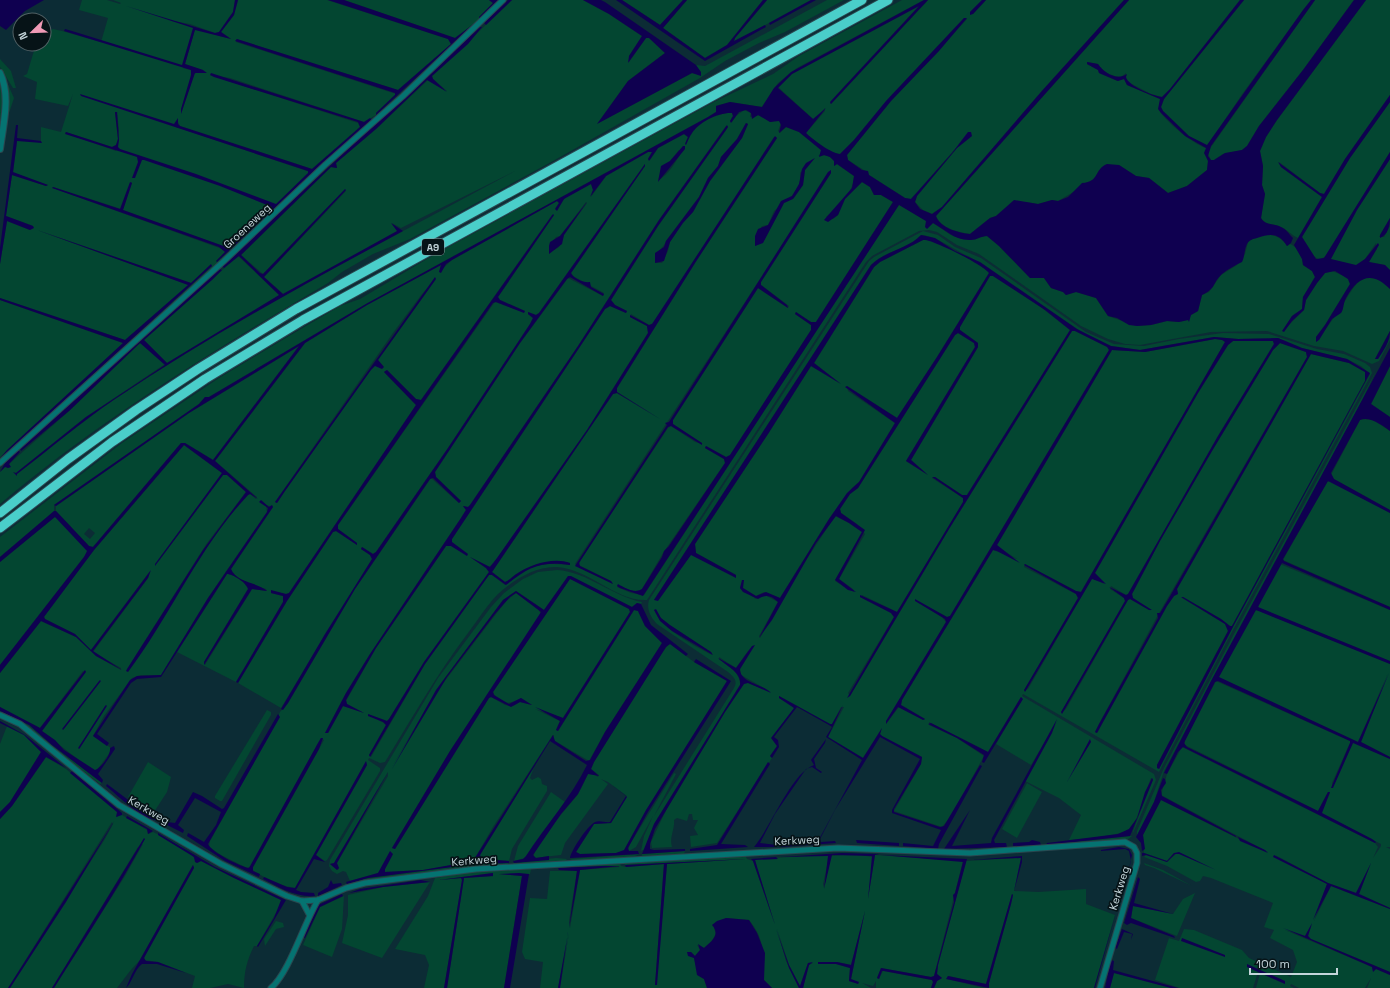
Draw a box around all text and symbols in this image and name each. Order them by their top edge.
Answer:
north arrow [12,12,52,52]
text: N [15,30,31,42]
street label: Groeneweg [220,200,274,252]
road number: A9 [422,239,444,255]
street label: Kerkweg [126,793,172,827]
street label: Kerkweg [774,832,820,848]
street label: Kerkweg [451,851,497,869]
street label: Kerkweg [1106,864,1132,912]
scale bar [1250,950,1337,976]
text: 100 m [1256,956,1290,972]

